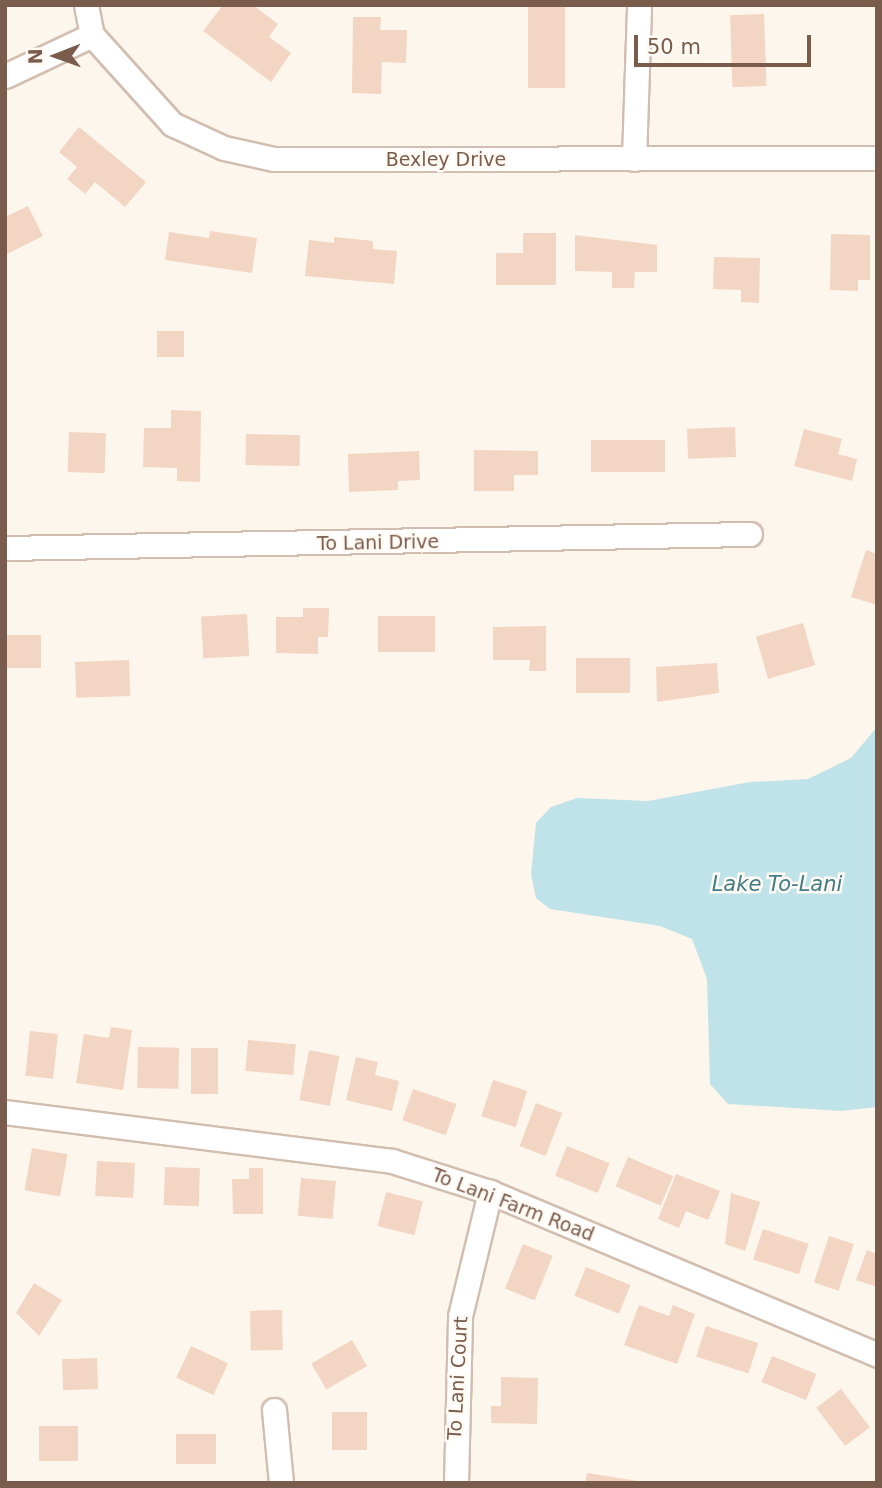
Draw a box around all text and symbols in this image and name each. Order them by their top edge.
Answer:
north arrow [21,21,91,91]
scale bar [637,21,814,65]
text: 50 m [647,35,701,59]
text: N [24,48,46,65]
street label: Bexley Drive [386,149,506,171]
street label: To Lani Drive [317,531,439,555]
water label: Lake To-Lani [712,871,842,897]
street label: To Lani Farm Road [429,1164,597,1246]
street label: To Lani Court [443,1316,473,1440]

